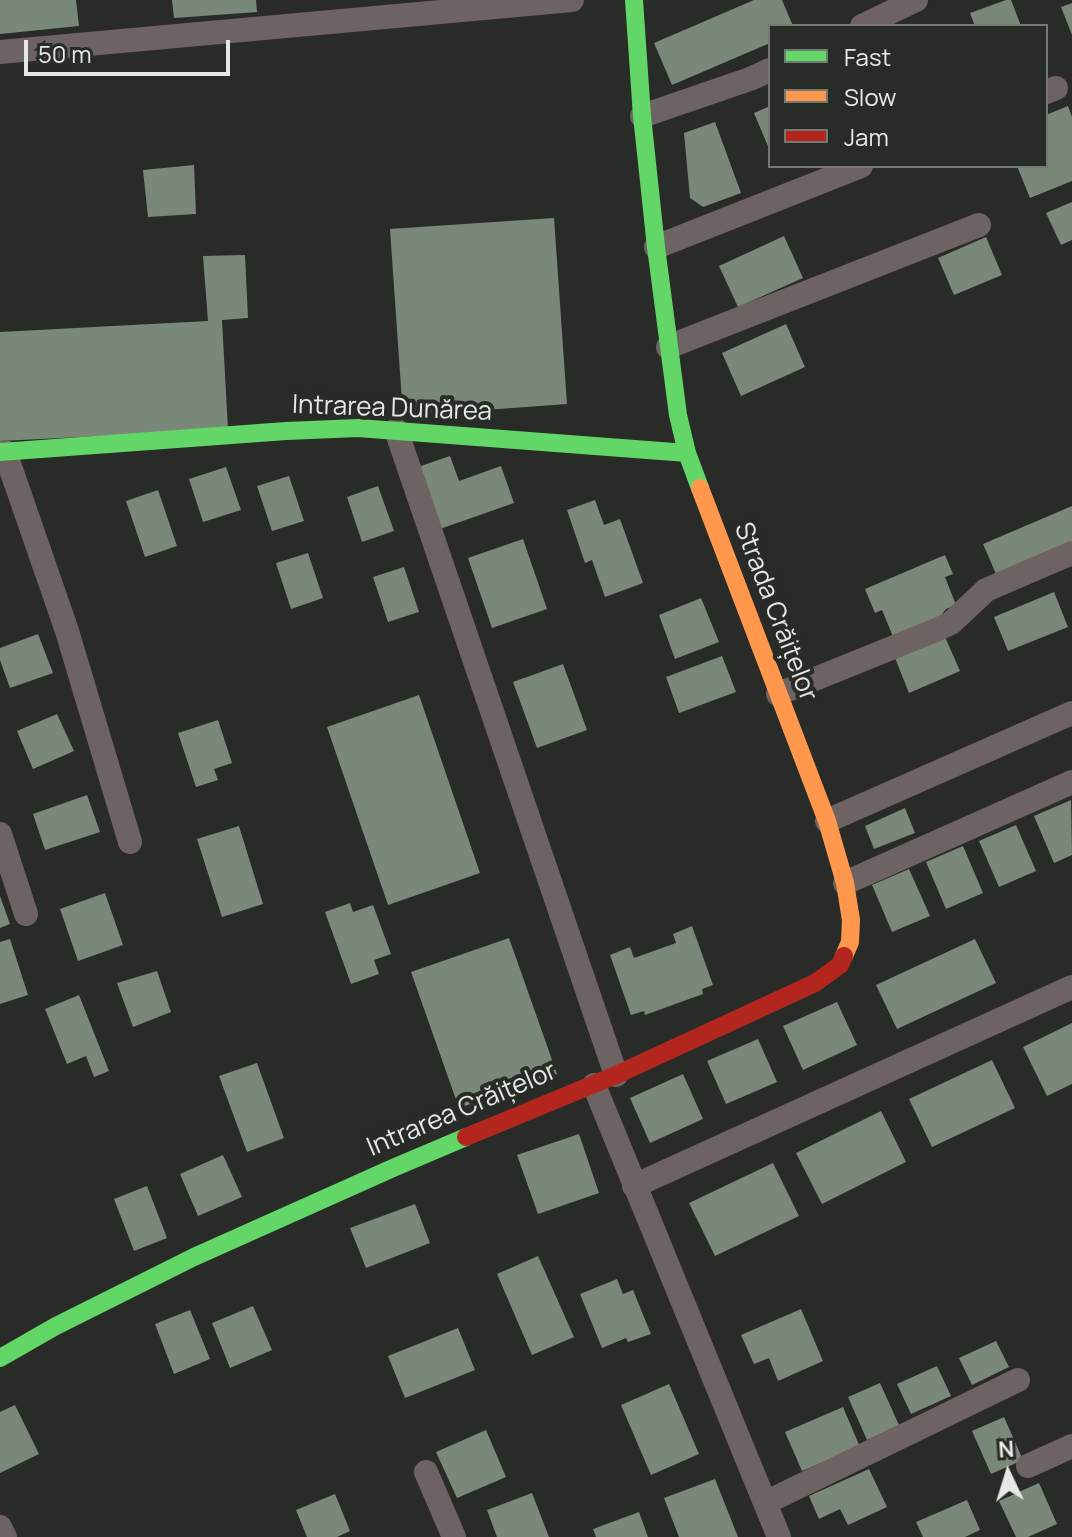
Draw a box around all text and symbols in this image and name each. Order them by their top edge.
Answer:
scale bar [28,24,234,74]
legend [768,24,1048,168]
text: 50 m [38,37,92,70]
text: Fast [844,40,891,73]
text: Slow [844,80,897,113]
text: Jam [844,120,889,153]
street label: Intrarea Dunărea [291,390,493,428]
street label: Strada Crăițelor [727,518,823,706]
street label: Intrarea Crăițelor [363,1056,561,1164]
north arrow [968,1433,1048,1513]
text: N [997,1434,1015,1465]

